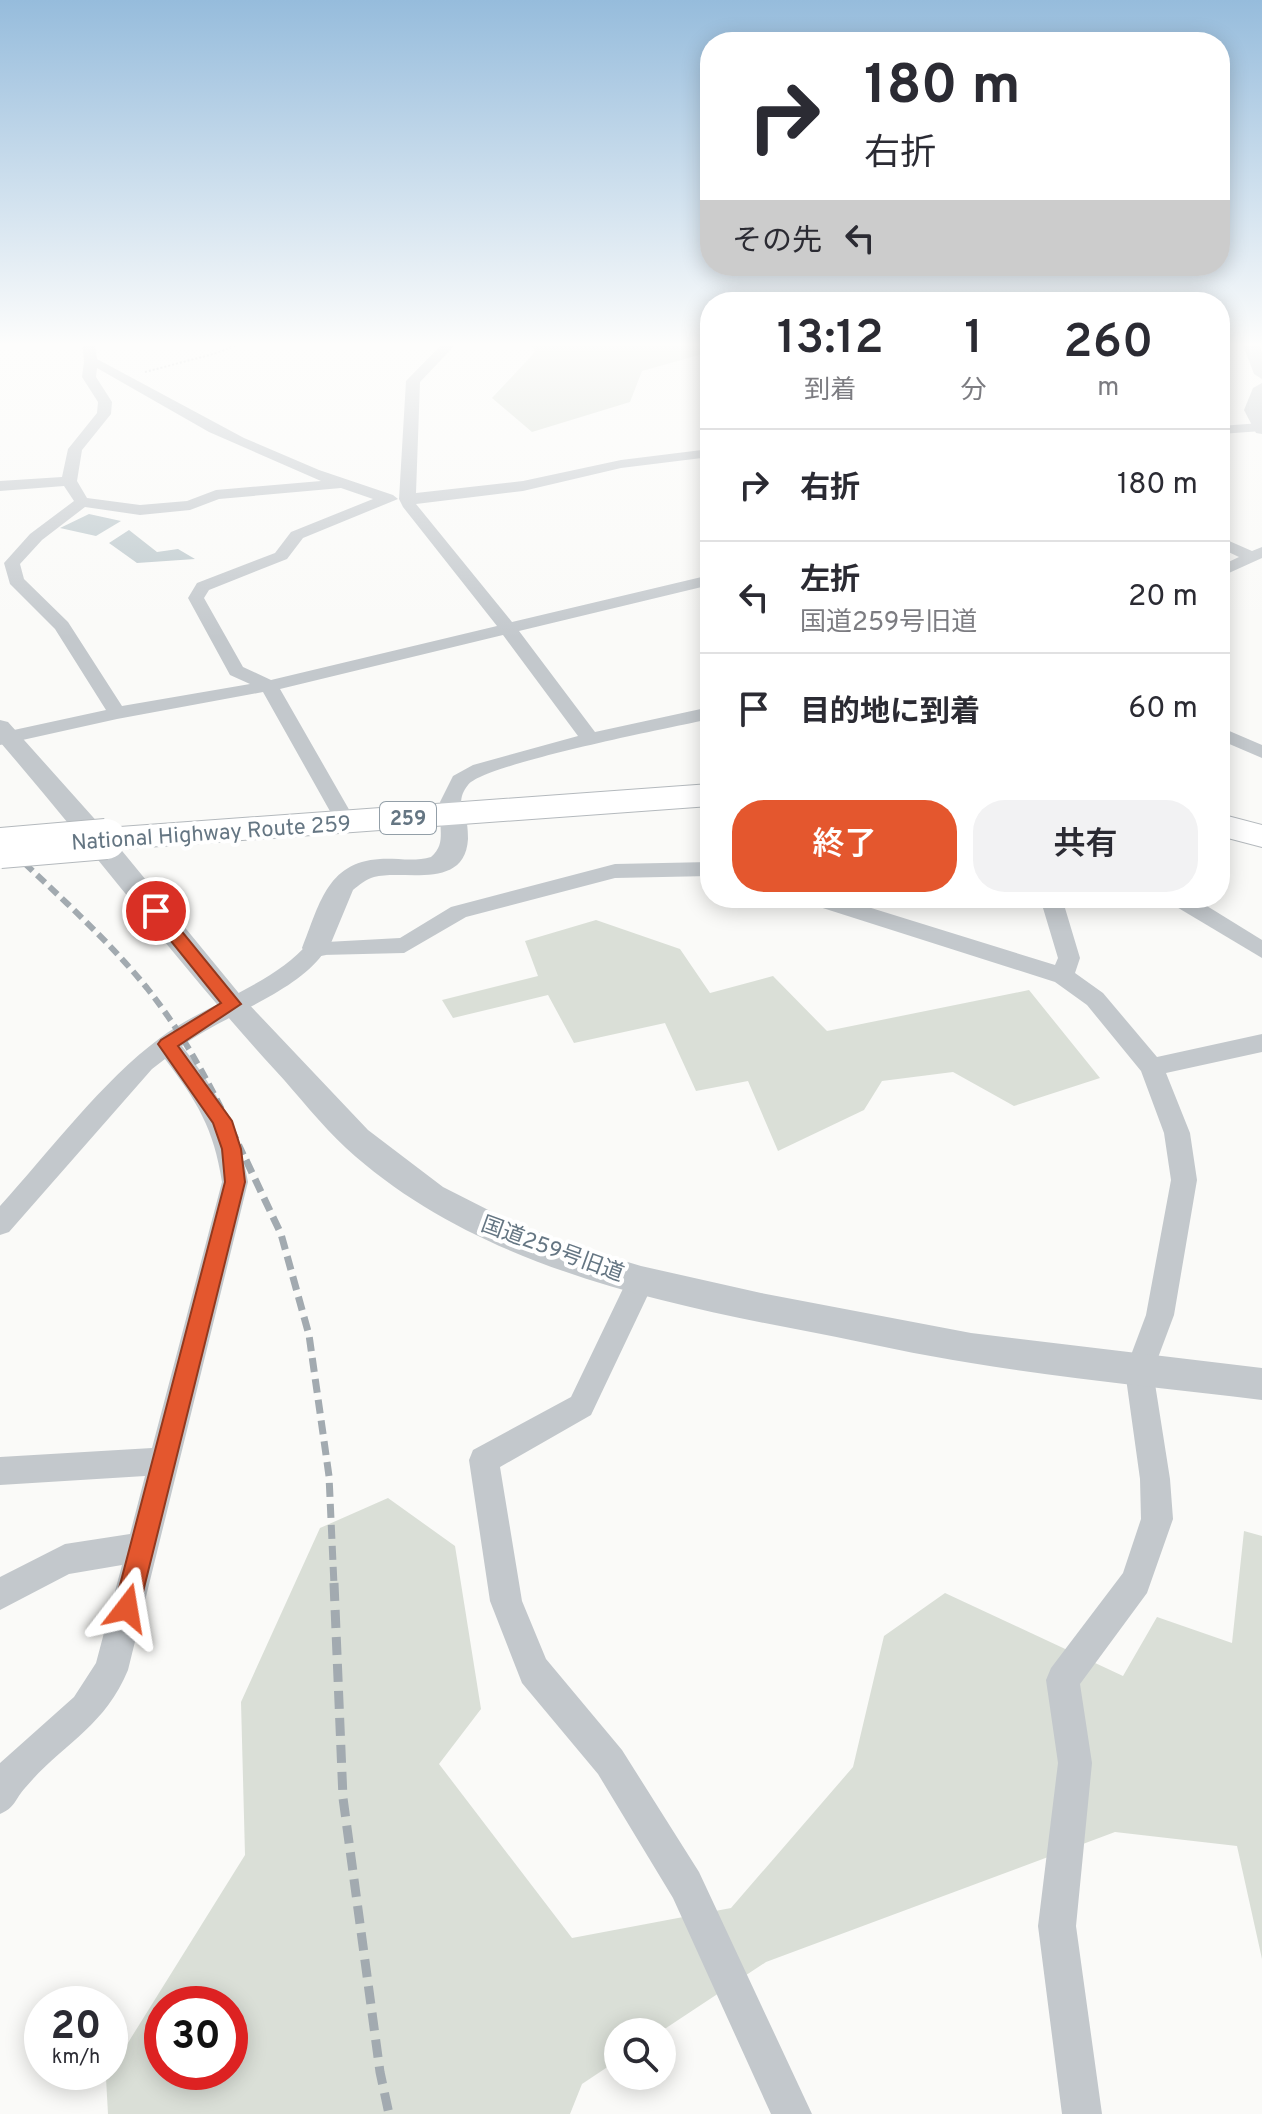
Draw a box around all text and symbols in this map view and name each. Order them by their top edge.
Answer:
text: 180 m [864,53,1021,123]
icon: right [732,64,836,168]
text: 右折 [864,132,936,178]
icon: left [838,216,882,260]
text: その先 [732,224,822,261]
text: 13:12 [777,310,884,370]
text: 1 [964,310,983,370]
text: 260 [1063,314,1153,374]
text: m [1097,372,1119,405]
text: 到着 [804,375,856,408]
text: 分 [961,375,987,408]
icon: right [732,463,776,507]
text: 180 m [1117,467,1198,504]
text: 右折 [800,471,860,508]
text: 左折 [800,563,860,600]
icon: left [732,575,776,619]
text: 20 m [1128,579,1198,616]
text: 国道259号旧道 [800,607,977,640]
icon: arrive [732,687,776,731]
text: 60 m [1128,691,1198,728]
text: 目的地に到着 [800,695,980,732]
button: 終了 [732,800,957,892]
button: 共有 [973,800,1198,892]
road number: 259 [380,802,436,834]
street label: National Highway Route 259 [71,811,352,858]
pin [122,877,190,945]
icon: arrive [134,889,178,933]
street label: 国道259号旧道 [477,1212,627,1289]
position arrow [85,1566,169,1650]
speed limit sign: 30 [144,1986,248,2090]
text: 20 [51,2003,101,2053]
map controls [604,2018,676,2090]
button: search [604,2018,676,2090]
text: km/h [52,2045,100,2071]

